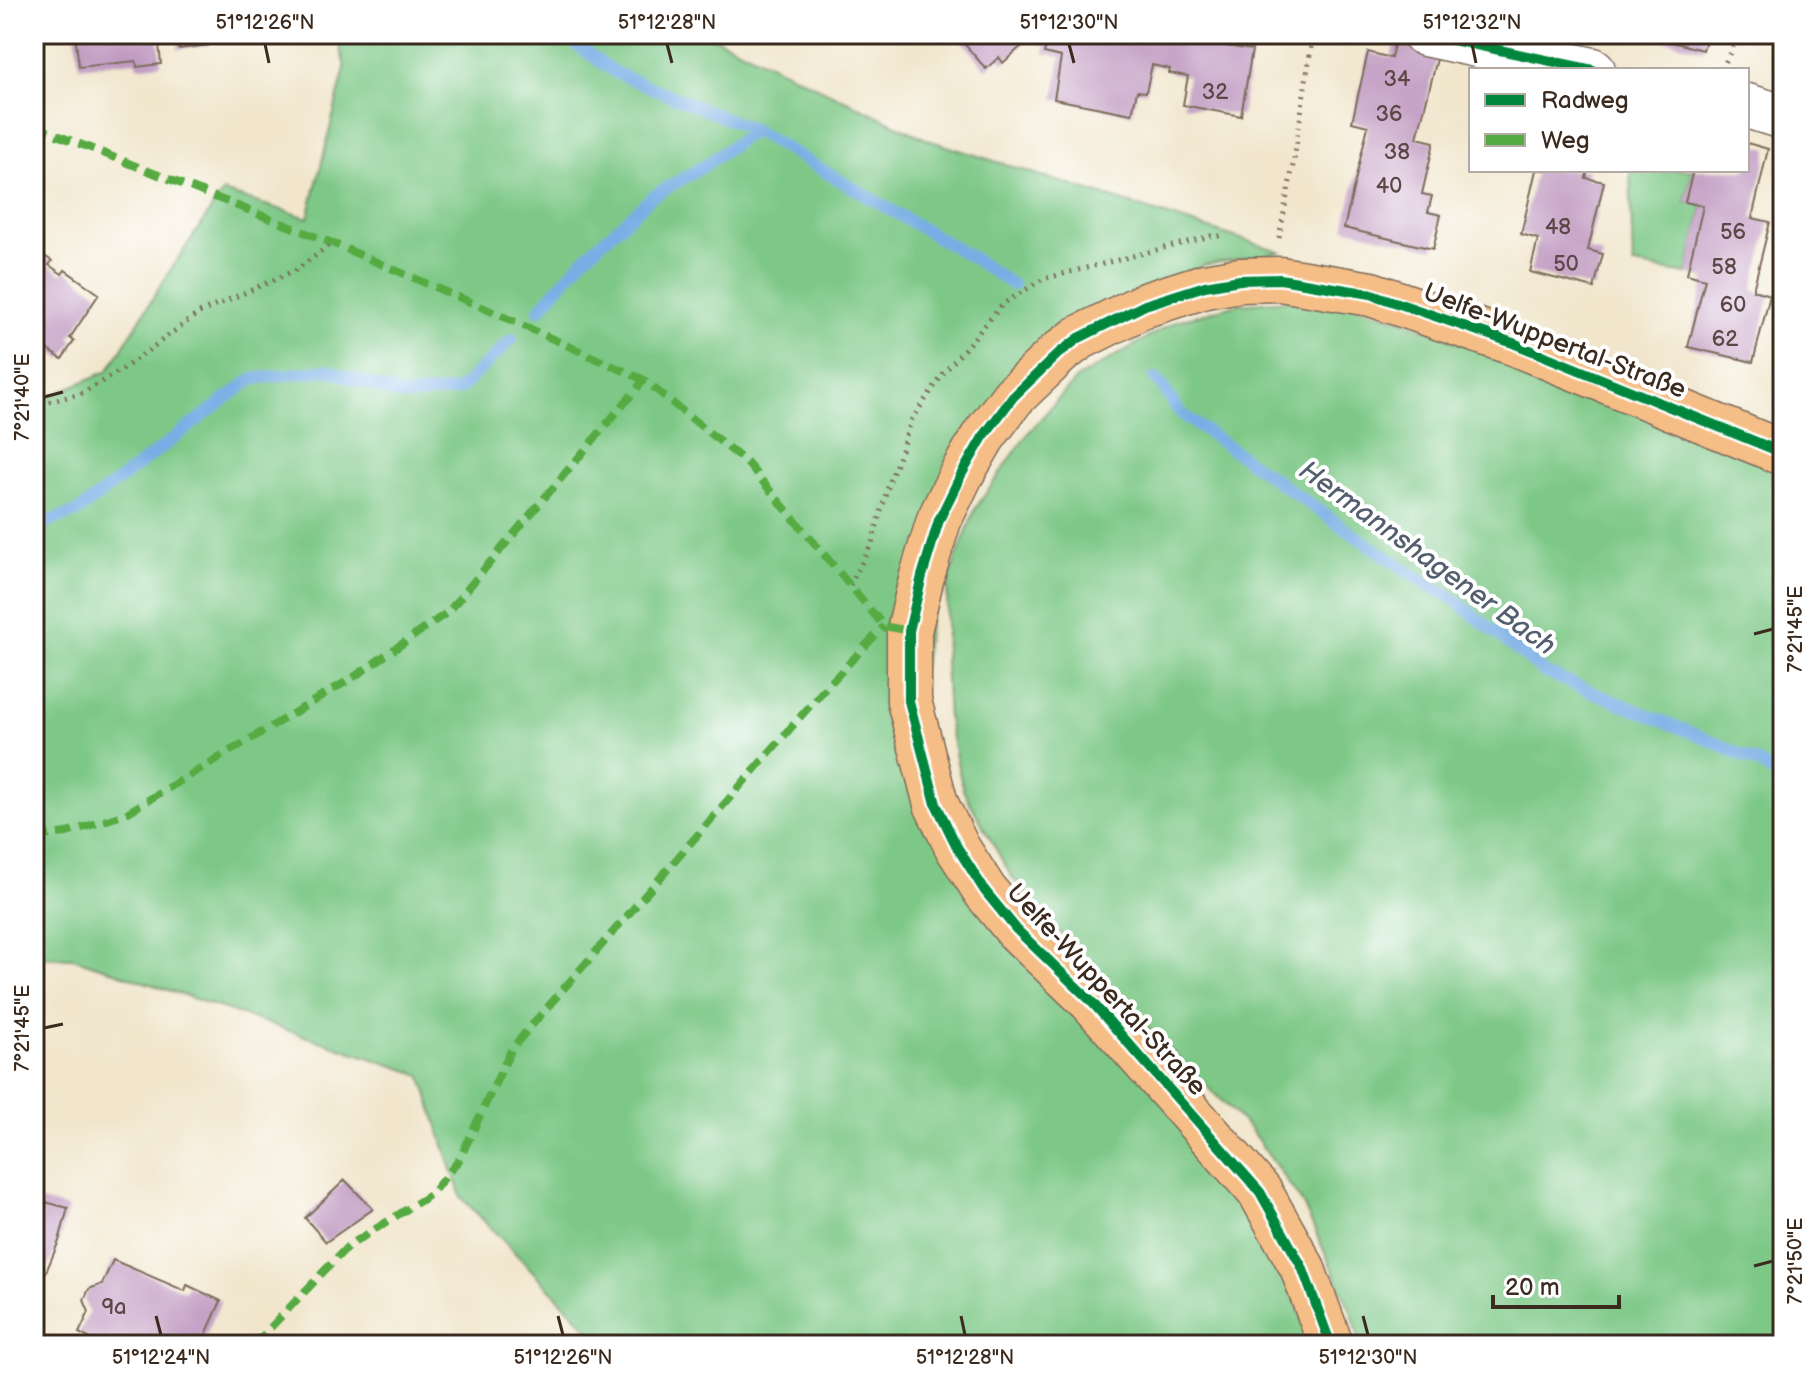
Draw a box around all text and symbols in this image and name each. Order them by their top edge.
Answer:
text: 51°12'26"N [216,11,314,35]
text: 51°12'28"N [618,11,716,35]
text: 51°12'30"N [1020,11,1119,35]
text: 51°12'32"N [1422,11,1522,35]
house number: 34 [1384,66,1411,93]
legend [1469,68,1749,172]
house number: 32 [1202,79,1228,106]
text: Radweg [1541,86,1628,115]
house number: 36 [1376,101,1402,128]
text: Weg [1541,126,1590,155]
house number: 38 [1384,139,1410,166]
house number: 40 [1376,173,1402,200]
house number: 48 [1545,214,1571,241]
house number: 56 [1720,219,1746,246]
house number: 50 [1553,251,1579,278]
house number: 58 [1711,254,1737,281]
street label: Uelfe-Wuppertal-Straße [1419,277,1690,406]
house number: 60 [1720,292,1746,319]
house number: 62 [1712,326,1738,353]
text: 7°21'40"E [11,353,35,441]
water label: Hermannshagener Bach [1292,454,1562,662]
text: 7°21'45"E [1784,585,1808,673]
street label: Uelfe-Wuppertal-Straße [1000,878,1212,1102]
text: 7°21'45"E [11,984,35,1072]
text: 7°21'50"E [1784,1218,1808,1304]
scale bar [1493,1259,1619,1309]
text: 20 m [1505,1273,1560,1302]
house number: 9a [101,1294,127,1321]
text: 51°12'24"N [112,1346,210,1370]
text: 51°12'26"N [514,1346,612,1370]
text: 51°12'28"N [916,1346,1014,1370]
text: 51°12'30"N [1319,1346,1418,1370]

